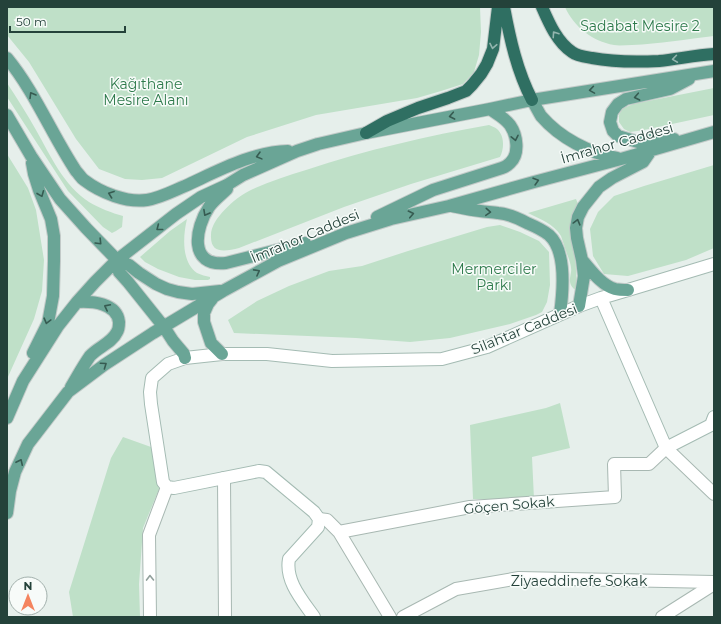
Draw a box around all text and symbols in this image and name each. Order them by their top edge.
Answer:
scale bar [10,8,125,34]
text: 50 m [16,14,47,29]
park label: Sadabat Mesire 2 [580,17,700,35]
one-way arrow [553,31,560,38]
one-way arrow [489,42,498,49]
one-way arrow [672,54,678,63]
park label: Kağıthane Mesire Alanı [103,75,189,109]
one-way arrow [588,85,595,94]
one-way arrow [29,92,36,99]
one-way arrow [634,92,640,100]
one-way arrow [449,112,455,120]
street label: İmrahor Caddesi [559,118,675,168]
one-way arrow [510,134,518,141]
one-way arrow [256,151,263,160]
one-way arrow [533,177,540,186]
one-way arrow [36,191,44,198]
one-way arrow [107,191,114,199]
street label: İmrahor Caddesi [248,205,362,267]
one-way arrow [485,207,491,216]
one-way arrow [203,209,211,216]
one-way arrow [407,211,414,219]
one-way arrow [573,218,581,225]
one-way arrow [156,223,163,230]
one-way arrow [94,237,101,245]
park label: Mermerciler Parkı [451,260,537,294]
one-way arrow [253,269,261,277]
street label: Silahtar Caddesi [468,300,580,358]
one-way arrow [104,304,111,312]
one-way arrow [43,317,52,324]
one-way arrow [100,362,107,370]
one-way arrow [15,458,23,466]
street label: Göçen Sokak [463,492,556,518]
street label: Ziyaeddinefe Sokak [511,572,648,590]
one-way arrow [145,575,154,581]
north arrow [8,576,48,616]
text: N [24,579,32,593]

